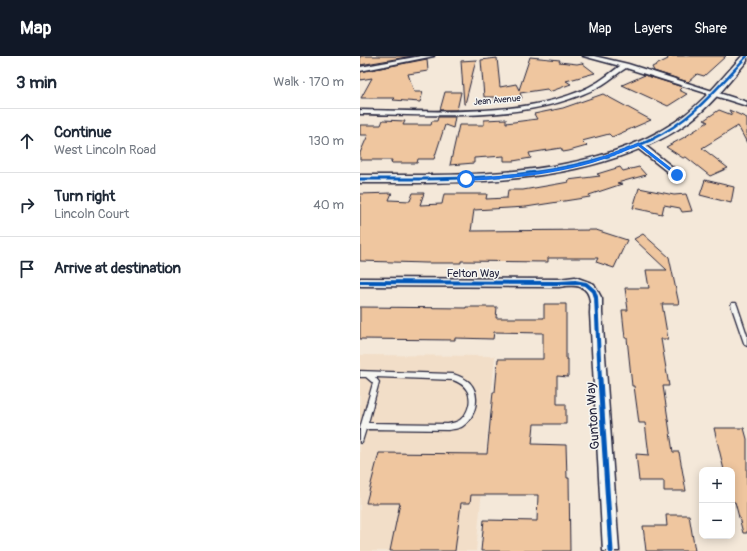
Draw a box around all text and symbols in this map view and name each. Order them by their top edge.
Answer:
text: Map [20,16,51,40]
text: Map [589,20,612,37]
text: Layers [634,20,672,37]
text: Share [694,20,727,37]
text: 3 min [16,72,57,93]
text: Walk · 170 m [273,74,344,90]
street label: Jean Avenue [473,93,522,108]
text: Continue [54,123,112,142]
icon: ahead [16,130,38,152]
text: 130 m [308,133,344,149]
text: West Lincoln Road [54,142,156,158]
route end [668,166,686,184]
route start [457,170,475,188]
text: Turn right [54,187,115,206]
icon: right [16,194,38,216]
text: 40 m [313,197,344,213]
text: Lincoln Court [54,206,129,222]
icon: arrive [16,258,38,280]
text: Arrive at destination [54,259,181,278]
street label: Felton Way [447,267,499,280]
street label: Gunton Way [583,381,603,450]
map controls [699,467,735,539]
button: + [699,467,735,503]
button: − [699,503,735,539]

